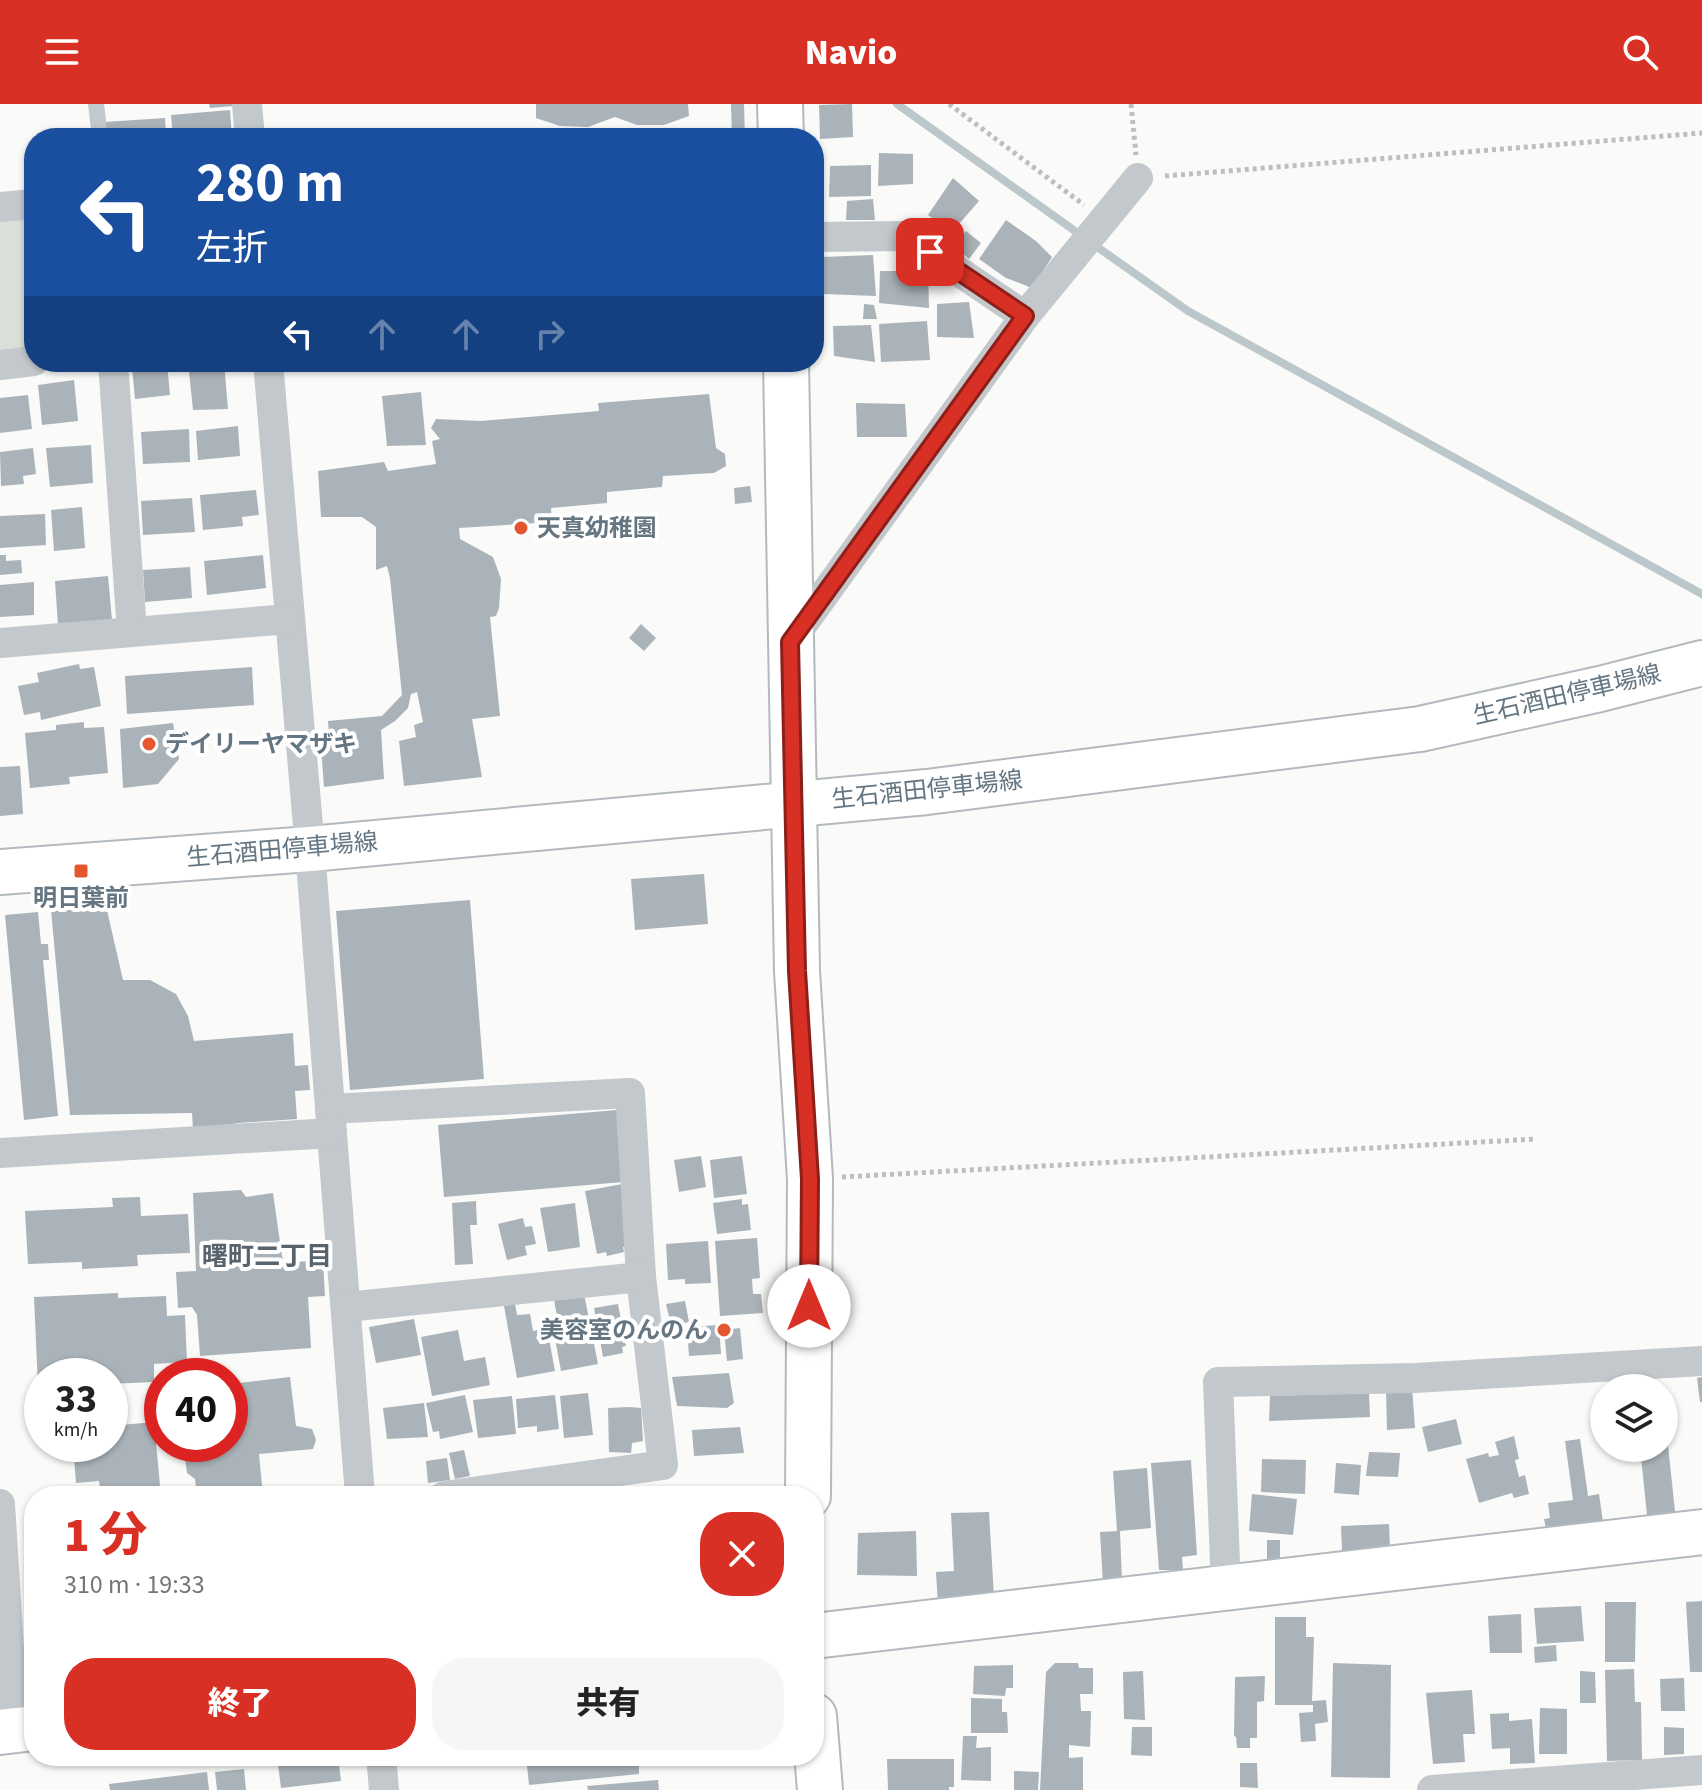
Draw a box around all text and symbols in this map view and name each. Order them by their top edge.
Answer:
text: Navio [805,27,897,78]
icon: menu [40,30,84,74]
icon: search [1618,30,1662,74]
text: 280 m [196,144,344,223]
icon: left [64,160,168,264]
pin [896,218,964,286]
text: 左折 [196,223,268,274]
icon: arrive [908,230,952,274]
icon: left [276,312,320,356]
icon: ahead [360,312,404,356]
icon: ahead [444,312,488,356]
icon: right [528,312,572,356]
place label: 天真幼稚園 [537,511,657,546]
marker: 天真幼稚園 [512,519,530,537]
street label: 生石酒田停車場線 [1470,656,1664,734]
place label: デイリーヤマザキ [165,727,357,762]
marker: デイリーヤマザキ [140,735,158,753]
street label: 生石酒田停車場線 [830,763,1024,817]
street label: 生石酒田停車場線 [185,824,379,876]
marker: 明日葉前 [72,862,90,880]
place label: 明日葉前 [33,881,129,916]
district label: 曙町二丁目 [202,1238,332,1275]
position arrow [767,1264,851,1348]
place label: 美容室のんのん [540,1313,708,1348]
marker: 美容室のんのん [715,1321,733,1339]
speed limit sign: 40 [144,1358,248,1462]
text: 33 [55,1371,97,1428]
map controls [1590,1374,1678,1462]
button: layers [1590,1374,1678,1462]
text: km/h [54,1416,98,1444]
text: 1 分 [64,1502,147,1570]
button: close [700,1512,784,1596]
text: 310 m · 19:33 [64,1566,205,1603]
button: 終了 [64,1658,416,1750]
button: 共有 [432,1658,784,1750]

